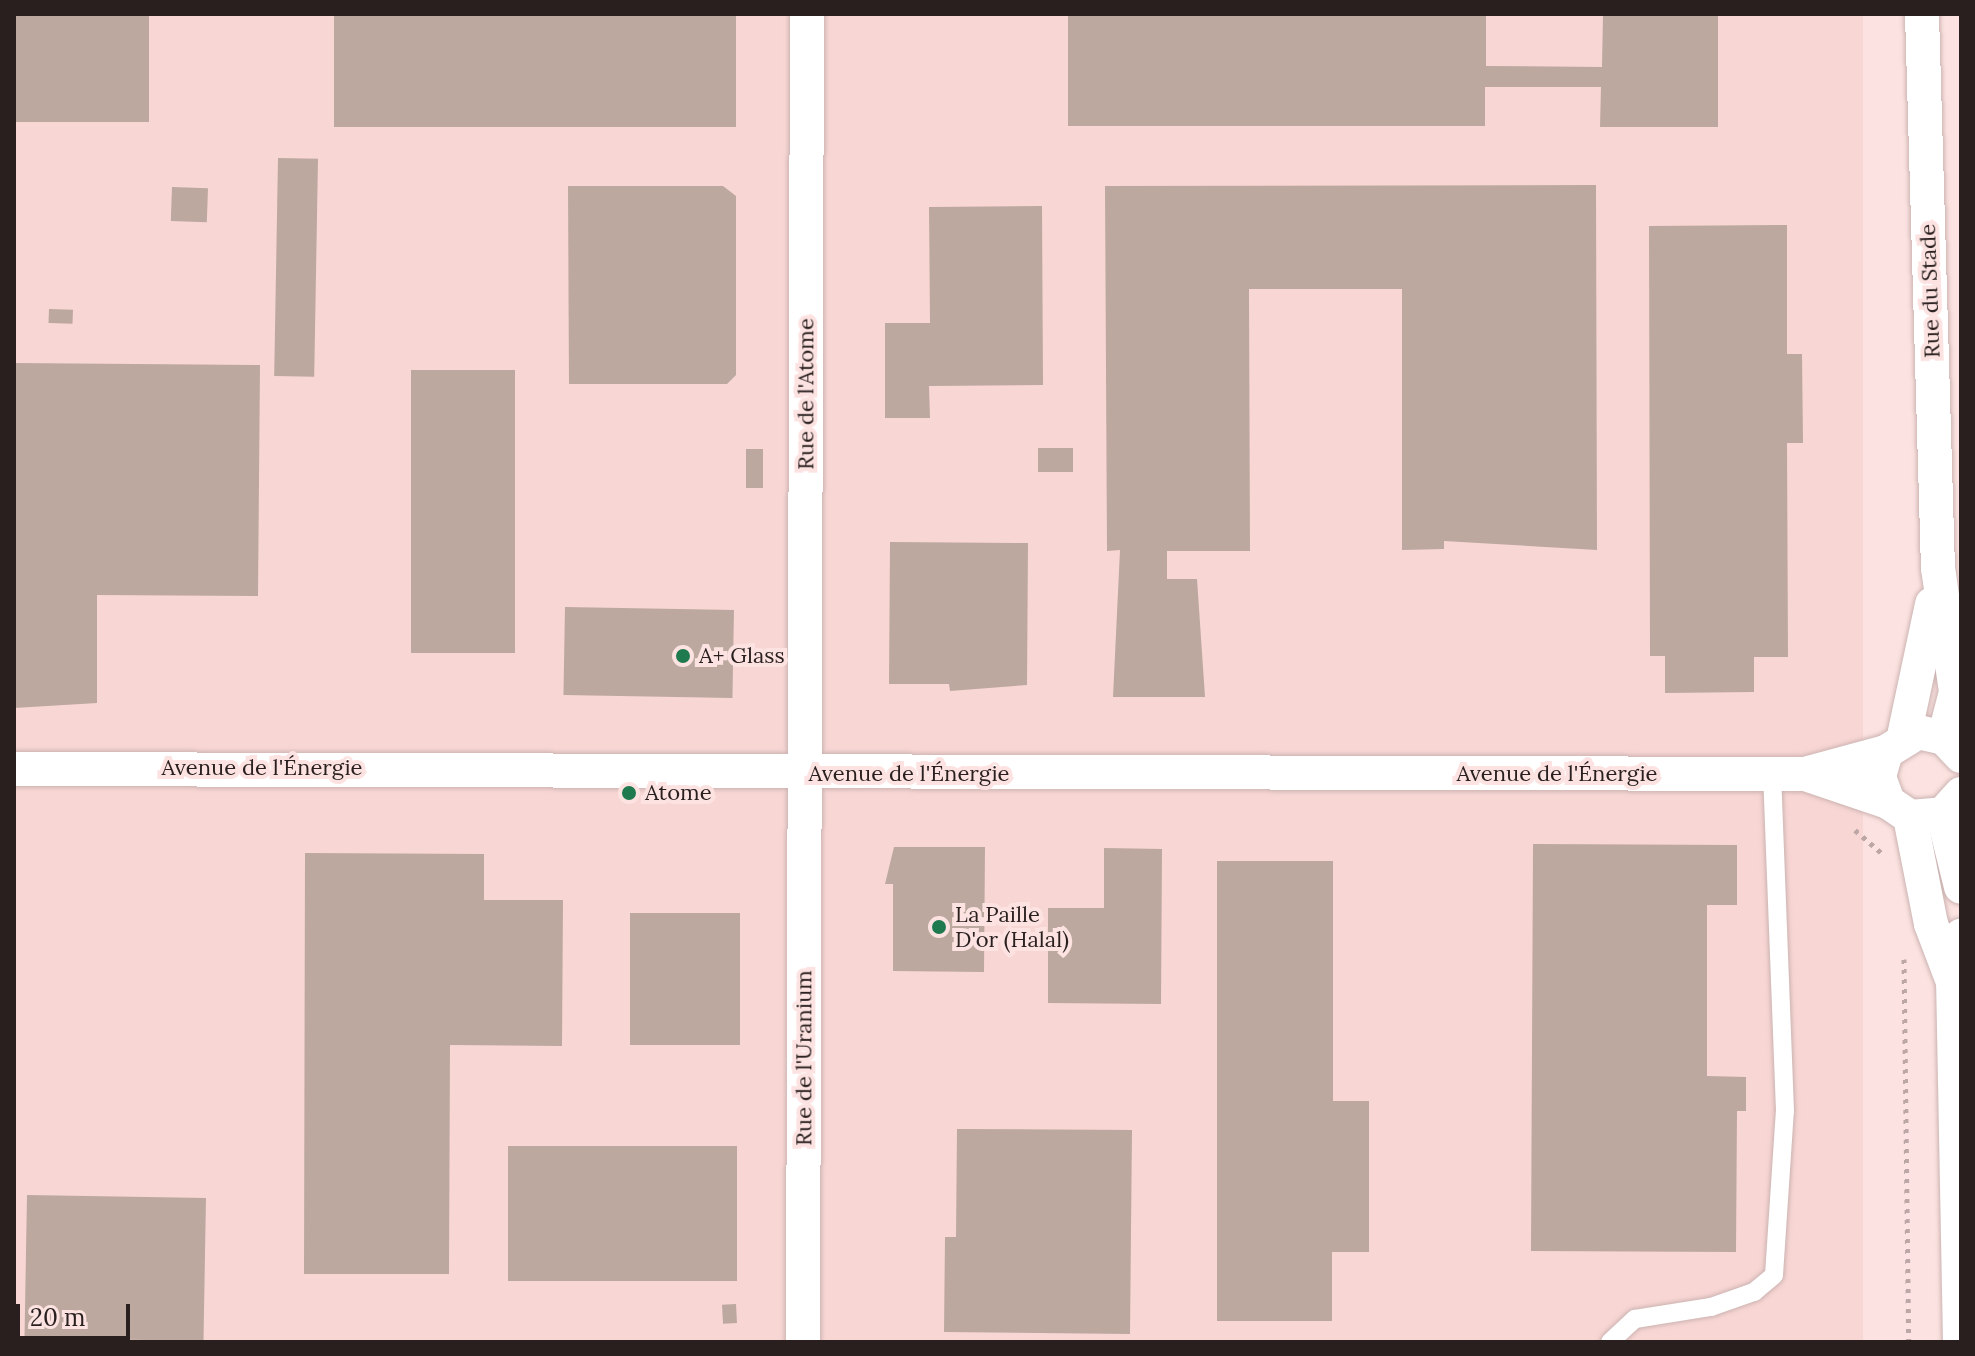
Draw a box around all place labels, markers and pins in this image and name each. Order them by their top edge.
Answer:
place label: A+ Glass [699,643,785,669]
marker: A+ Glass [674,647,692,665]
place label: Atome [645,780,712,806]
marker: Atome [620,784,638,802]
place label: La Paille D'or (Halal) [955,901,1069,952]
marker: La Paille D'or (Halal) [930,918,948,936]

